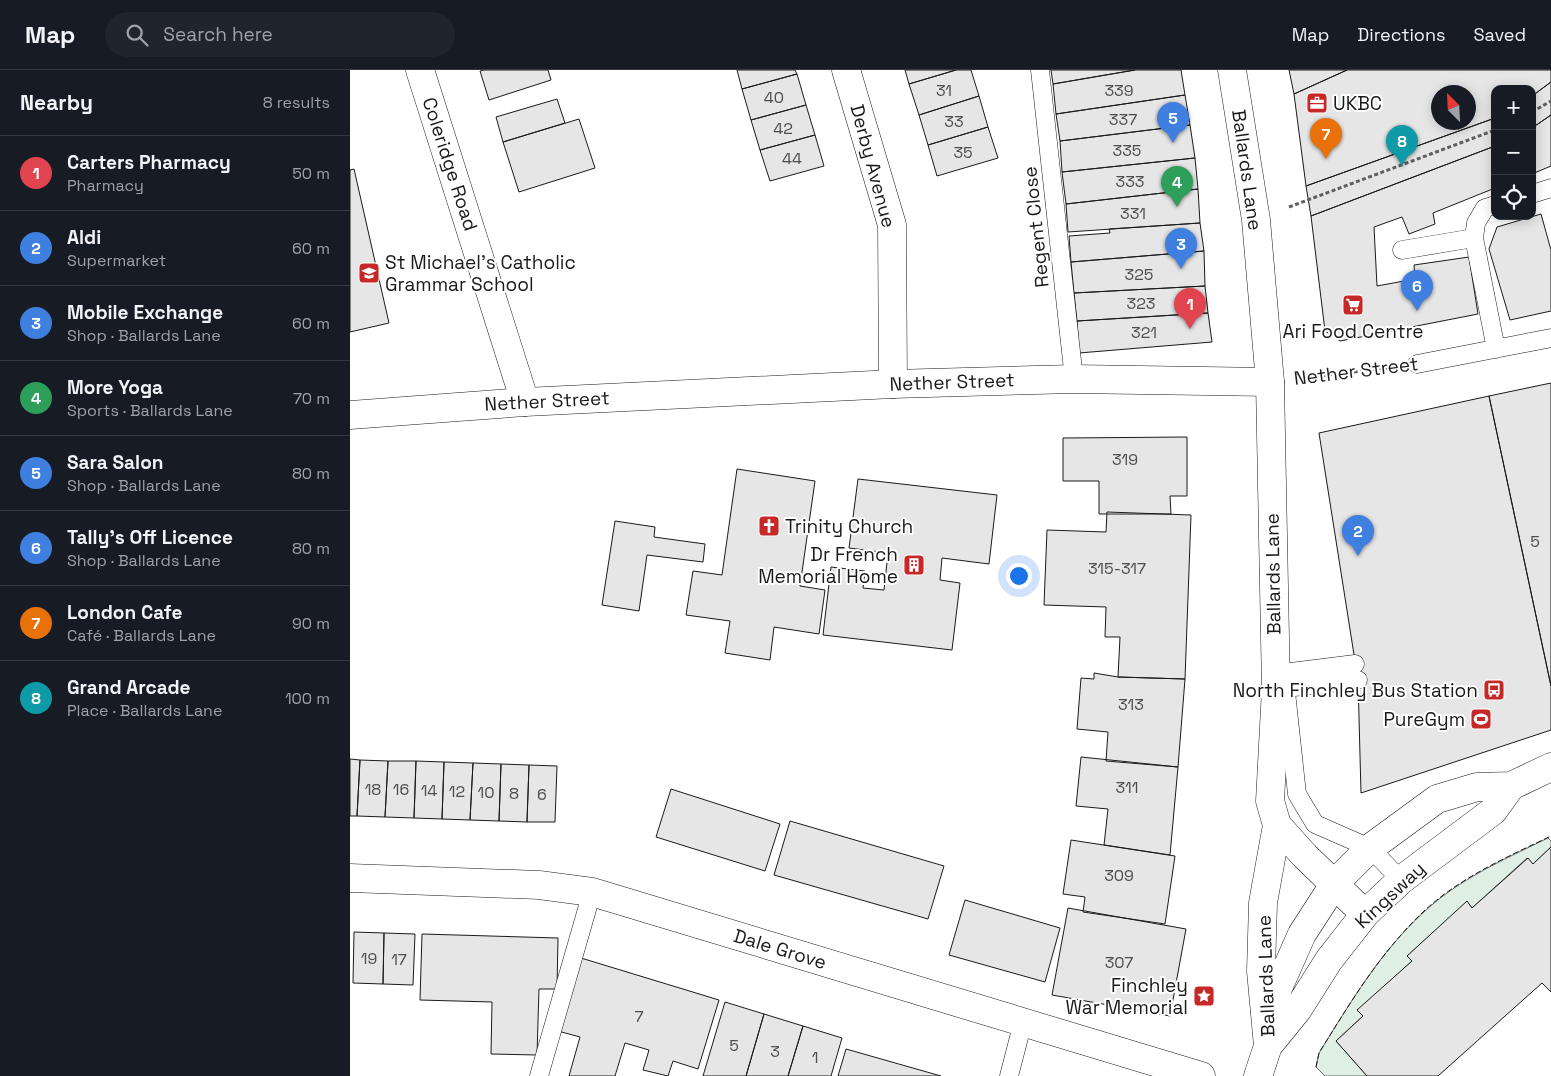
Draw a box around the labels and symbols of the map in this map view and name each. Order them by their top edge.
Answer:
house number: 31 [936,80,952,101]
house number: 339 [1104,80,1134,101]
north arrow [1431,85,1476,130]
house number: 40 [764,87,784,108]
office icon: UKBC [1305,91,1329,115]
place label: UKBC [1333,91,1382,116]
street label: Coleridge Road [417,94,483,234]
street label: Derby Avenue [845,102,901,230]
pin: 5 [1157,102,1189,143]
street label: Ballards Lane [1226,108,1268,232]
house number: 337 [1109,109,1137,130]
house number: 33 [944,111,964,132]
house number: 42 [773,118,793,139]
pin: 7 [1310,118,1342,159]
pin: 8 [1386,125,1418,166]
house number: 335 [1113,140,1141,161]
house number: 35 [953,142,973,163]
house number: 44 [782,148,802,169]
street label: Regent Close [1017,165,1055,289]
pin: 4 [1161,166,1193,207]
house number: 333 [1116,171,1145,192]
house number: 331 [1120,203,1146,224]
pin: 3 [1165,228,1197,269]
place label: St Michael's Catholic Grammar School [385,250,576,297]
school or university icon: St Michael's Catholic Grammar School [357,261,381,285]
house number: 325 [1125,264,1153,285]
pin: 6 [1401,270,1433,311]
pin: 1 [1174,288,1206,329]
house number: 323 [1127,293,1155,314]
supermarket icon: Ari Food Centre [1341,293,1365,317]
place label: Ari Food Centre [1282,319,1424,344]
house number: 321 [1131,322,1157,343]
street label: Nether Street [1292,351,1420,391]
street label: Nether Street [889,367,1015,397]
street label: Nether Street [484,385,610,417]
house number: 319 [1112,449,1138,470]
street label: Ballards Lane [1259,513,1287,635]
church icon: Trinity Church [757,514,781,538]
place label: Trinity Church [785,514,913,539]
pin: 2 [1342,515,1374,556]
house number: 5 [1530,531,1540,552]
place label: Dr French Memorial Home [758,542,898,589]
building icon: Dr French Memorial Home [902,553,926,577]
house number: 315-317 [1088,558,1146,579]
your location [1006,563,1032,589]
place label: North Finchley Bus Station [1233,678,1478,703]
bus stop icon: North Finchley Bus Station [1482,678,1506,702]
house number: 313 [1118,694,1144,715]
place label: PureGym [1383,707,1465,732]
sports icon: PureGym [1469,707,1493,731]
house number: 311 [1116,777,1138,798]
house number: 18 [365,779,381,800]
house number: 16 [393,779,409,800]
house number: 14 [421,780,437,801]
house number: 12 [449,781,465,802]
house number: 10 [478,782,494,803]
house number: 8 [509,783,519,804]
house number: 6 [537,784,547,805]
street label: Kingsway [1350,856,1430,934]
house number: 309 [1104,865,1134,886]
street label: Ballards Lane [1251,915,1281,1037]
street label: Dale Grove [730,923,830,975]
house number: 19 [361,948,377,969]
house number: 17 [391,949,407,970]
house number: 307 [1105,952,1133,973]
place label: Finchley War Memorial [1065,973,1188,1020]
place icon: Finchley War Memorial [1192,984,1216,1008]
house number: 7 [634,1006,644,1027]
house number: 5 [729,1035,739,1056]
house number: 3 [770,1041,780,1062]
house number: 1 [812,1047,818,1068]

